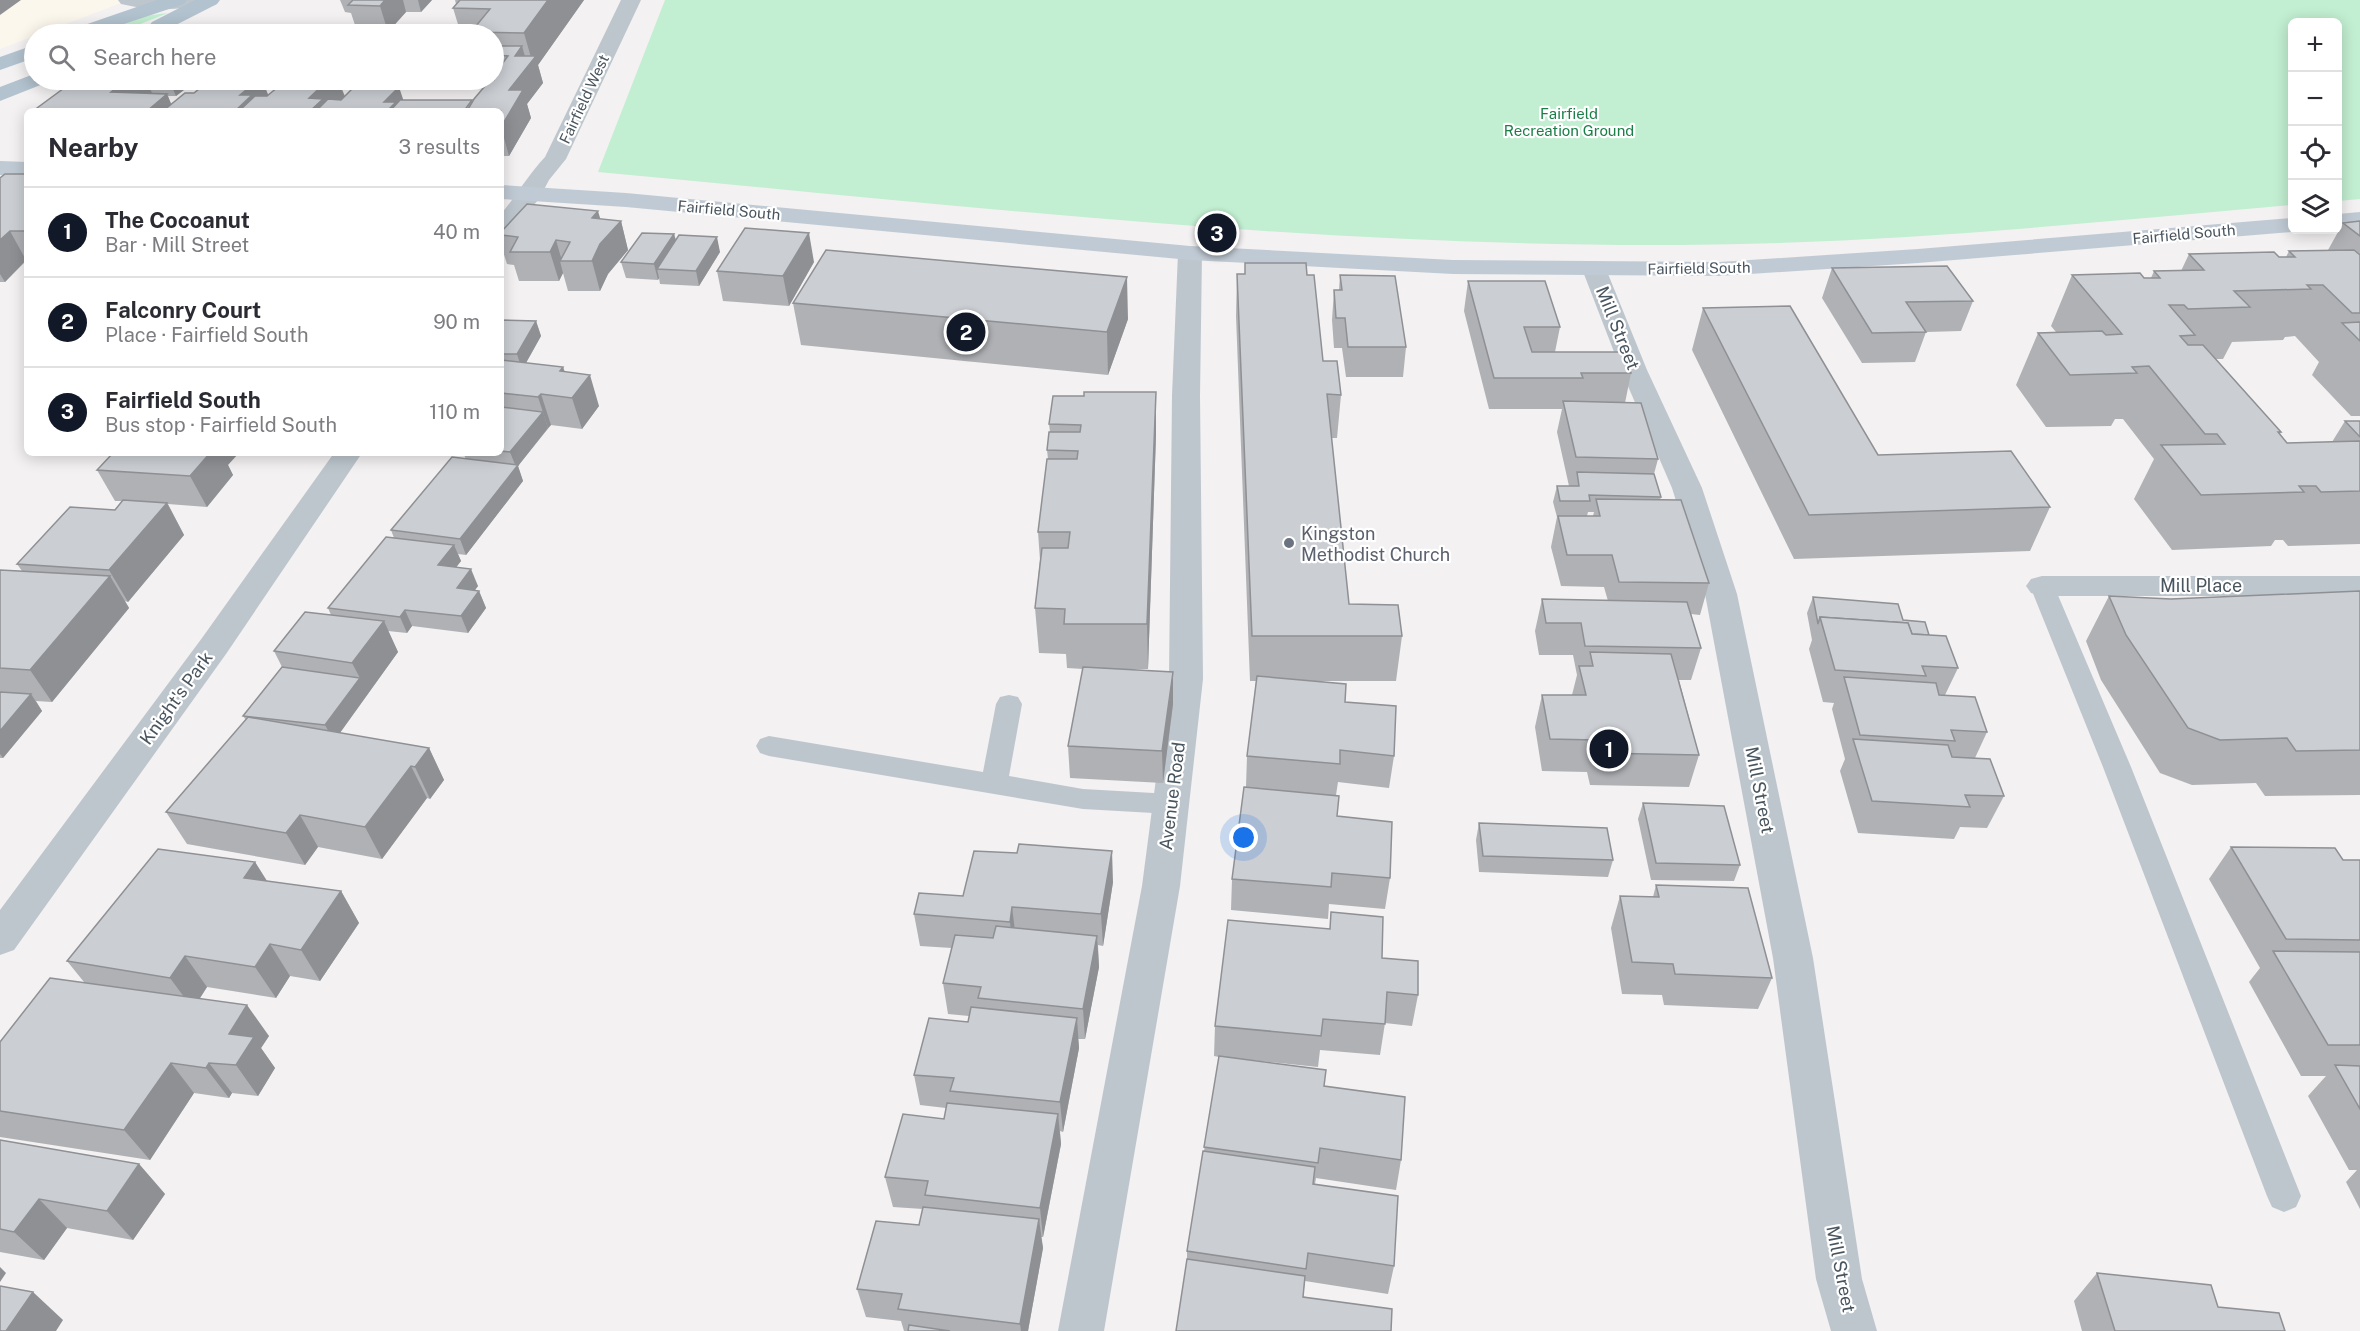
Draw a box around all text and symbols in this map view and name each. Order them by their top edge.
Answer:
map controls [2288,18,2342,234]
button: + [2288,18,2342,72]
search box [24,24,504,90]
icon: search [45,41,78,74]
text: Search here [93,44,217,70]
street label: Fairfield West [556,52,612,146]
button: − [2288,72,2342,126]
park label: Fairfield Recreation Ground [1504,105,1634,139]
button: locate [2288,126,2342,180]
text: Nearby [48,132,138,163]
text: 3 results [399,135,480,159]
button: layers [2288,180,2342,234]
street label: Fairfield South [677,197,781,223]
text: The Cocoanut [105,207,250,233]
pin: 3 [1198,210,1236,256]
text: 1 [63,220,72,244]
text: 40 m [433,220,480,244]
street label: Fairfield South [2132,221,2236,247]
text: Bar · Mill Street [105,233,249,257]
street label: Fairfield South [1647,259,1751,277]
street label: Mill Street [1592,283,1644,373]
text: Falconry Court [105,297,261,323]
text: 2 [61,310,74,334]
text: 90 m [433,310,480,334]
pin: 2 [946,310,986,354]
text: Place · Fairfield South [105,323,308,347]
text: Fairfield South [105,387,261,413]
text: 3 [61,400,74,424]
text: 110 m [429,400,480,424]
text: Bus stop · Fairfield South [105,413,337,437]
place label: Kingston Methodist Church [1301,523,1450,565]
marker: Kingston Methodist Church [1282,536,1296,550]
street label: Mill Place [2160,575,2242,596]
street label: Knight's Park [135,647,217,749]
pin: 1 [1590,726,1628,771]
street label: Avenue Road [1155,741,1189,851]
street label: Mill Street [1741,745,1779,835]
your location [1229,823,1258,852]
street label: Mill Street [1822,1224,1860,1314]

